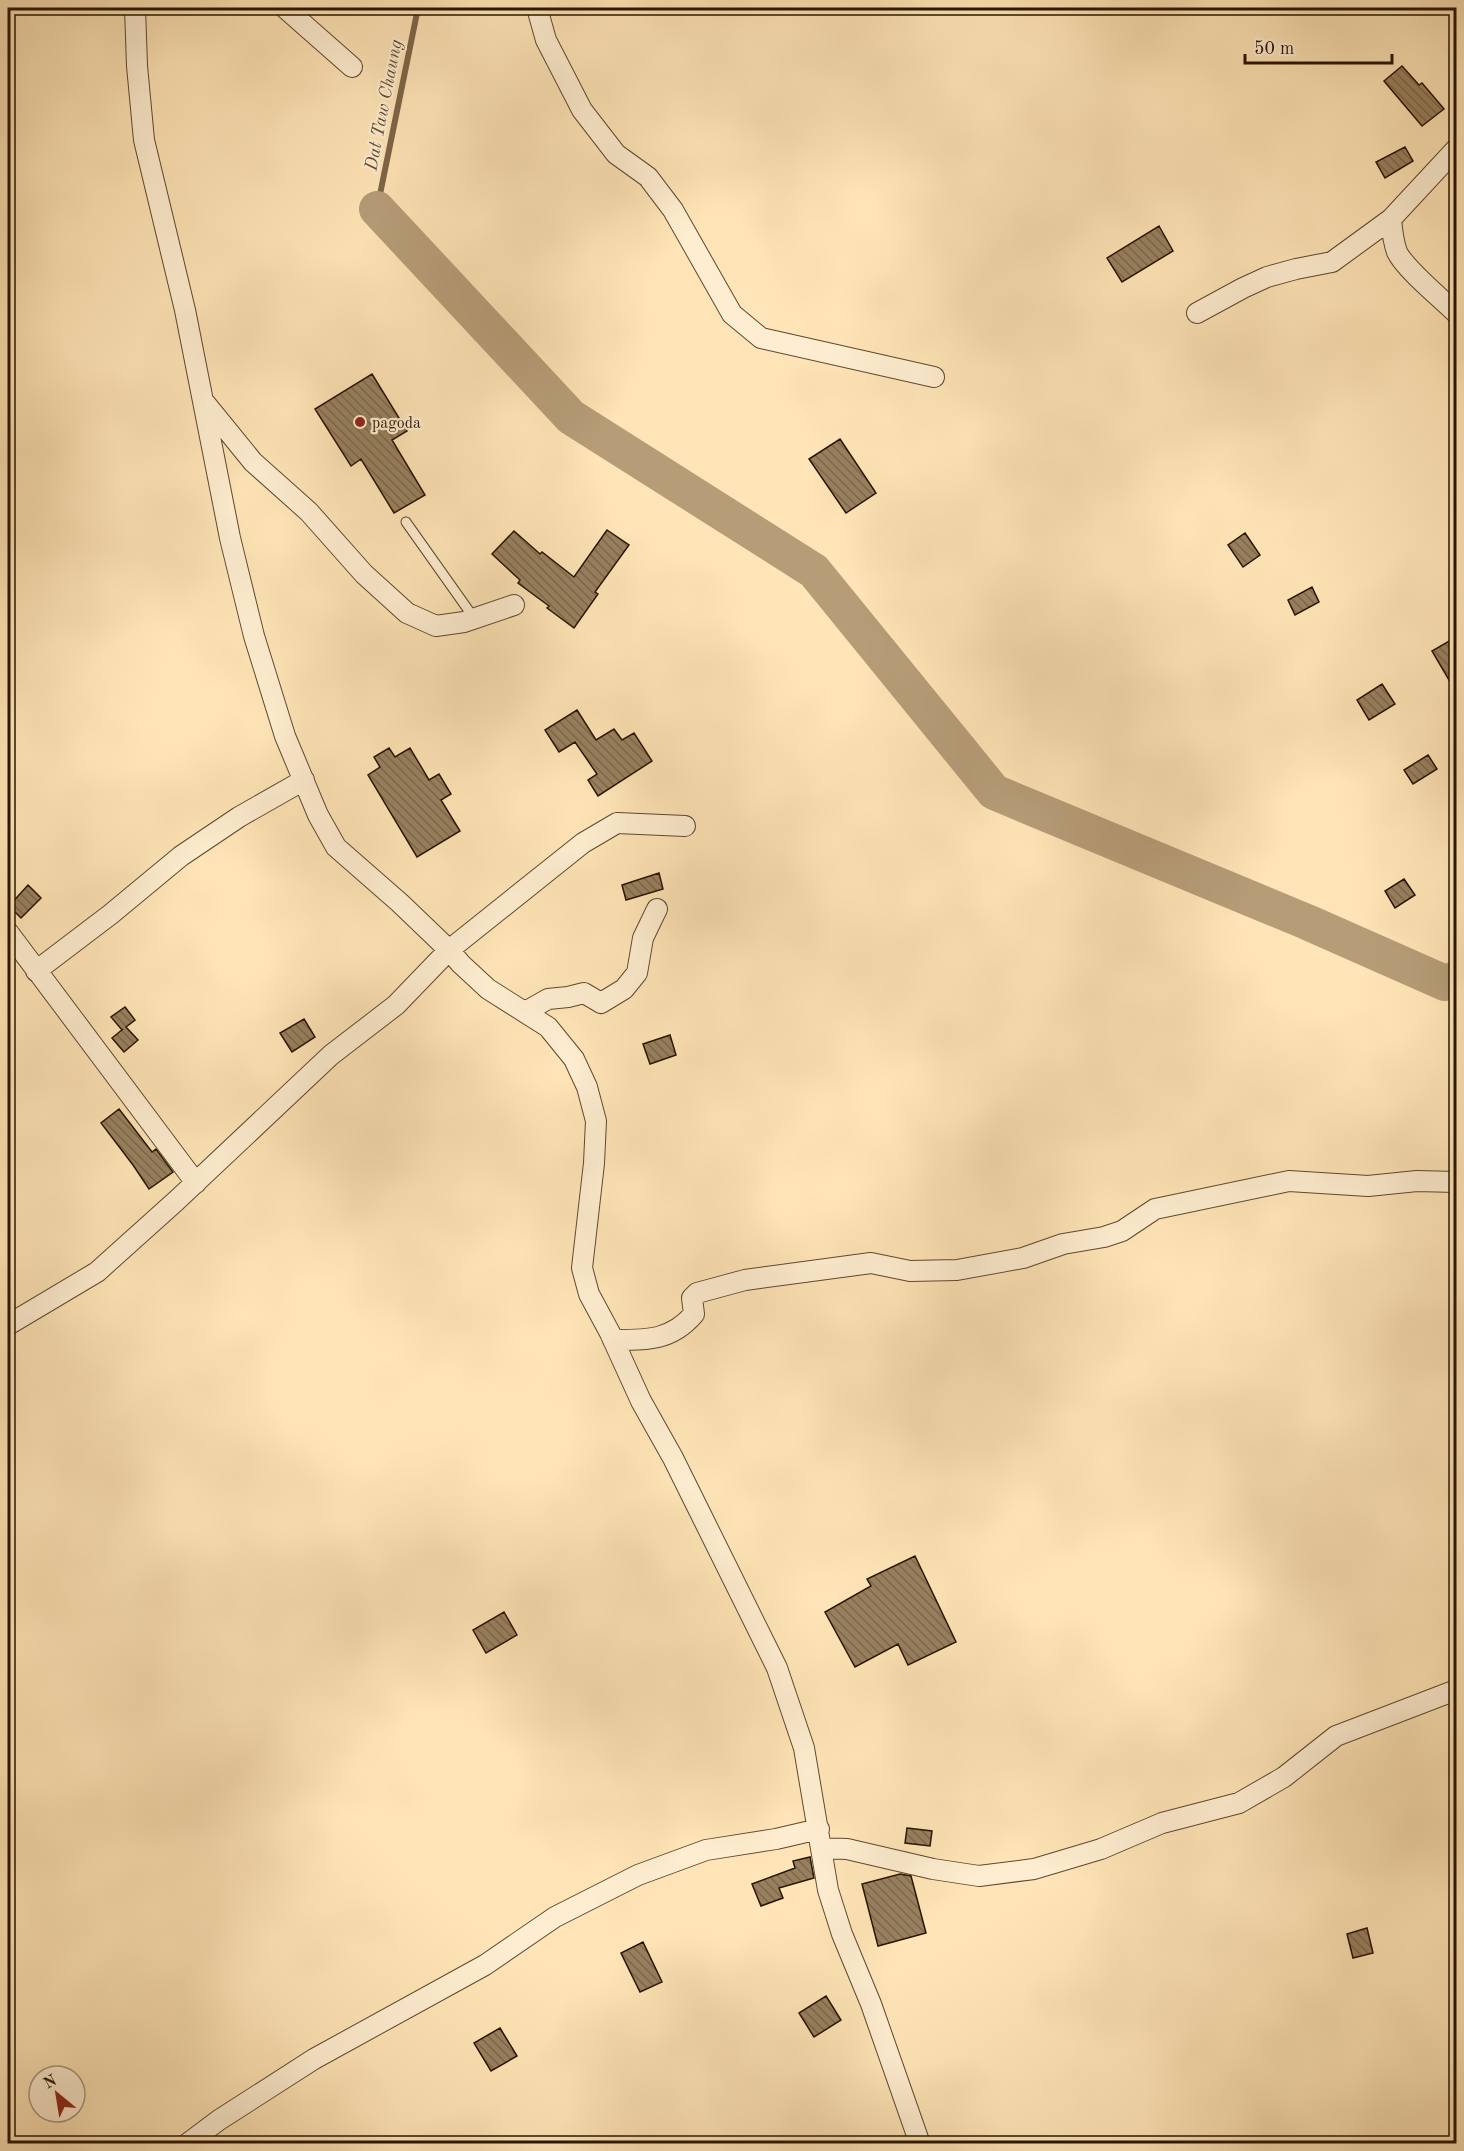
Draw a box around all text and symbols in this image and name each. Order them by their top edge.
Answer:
scale bar [1245,27,1392,65]
water label: Dat Taw Chaung [362,38,406,173]
text: 50 m [1254,40,1294,58]
marker: pagoda [353,415,367,429]
place label: pagoda [372,416,421,432]
north arrow [27,2064,87,2124]
text: N [41,2072,60,2093]

